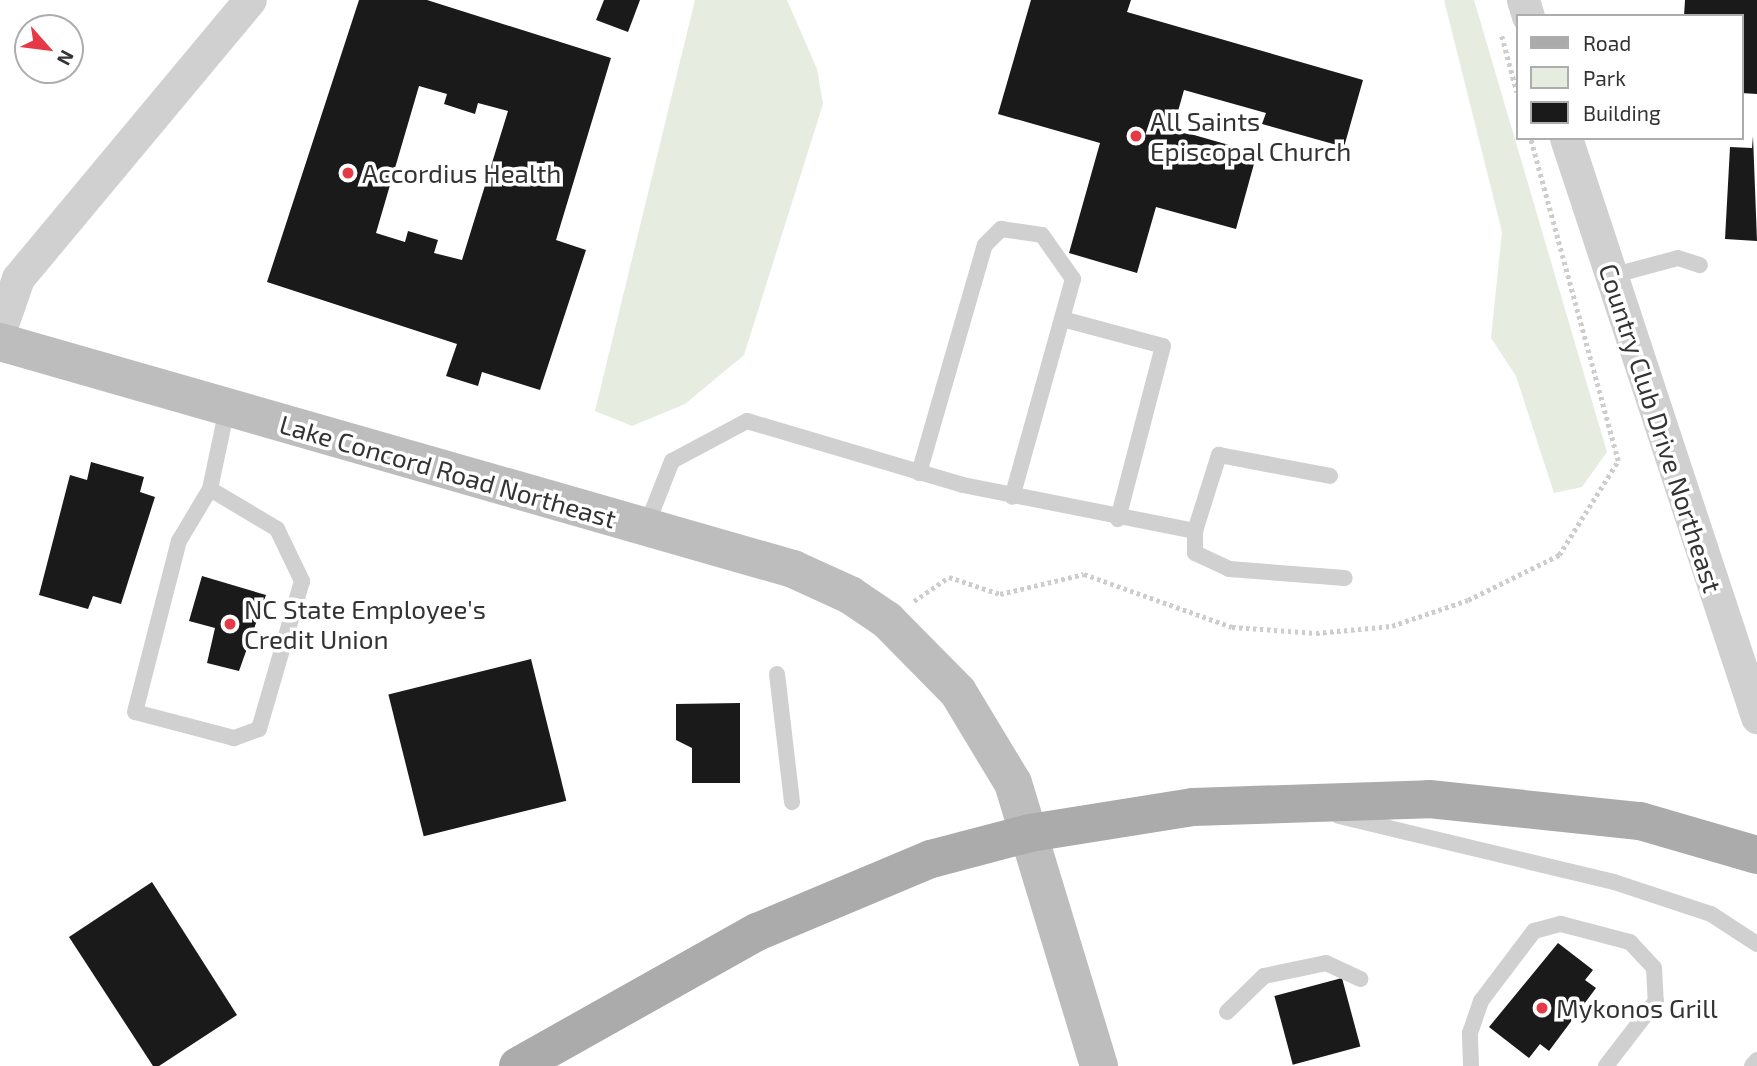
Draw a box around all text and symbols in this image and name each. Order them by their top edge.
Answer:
north arrow [14,14,84,84]
legend [1516,14,1743,140]
text: Road [1583,30,1631,55]
text: N [53,47,80,70]
text: Park [1583,65,1626,90]
text: Building [1583,100,1661,125]
place label: All Saints Episcopal Church [1150,105,1352,166]
marker: All Saints Episcopal Church [1128,128,1144,144]
place label: Accordius Health [362,157,561,189]
marker: Accordius Health [340,165,356,181]
street label: Country Club Drive Northeast [1593,259,1729,597]
street label: Lake Concord Road Northeast [276,408,620,534]
place label: NC State Employee's Credit Union [244,593,486,654]
marker: NC State Employee's Credit Union [222,616,238,632]
place label: Mykonos Grill [1556,992,1718,1024]
marker: Mykonos Grill [1534,1000,1550,1016]

